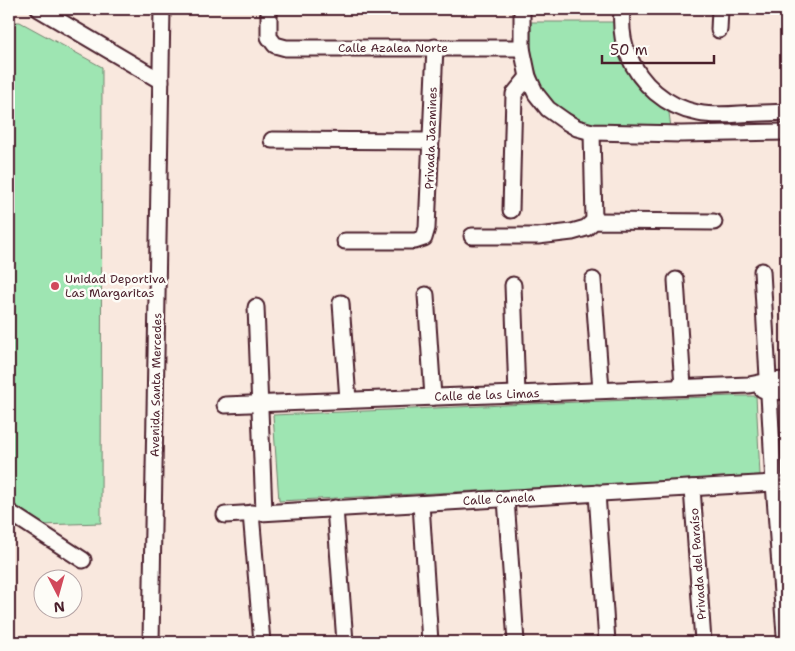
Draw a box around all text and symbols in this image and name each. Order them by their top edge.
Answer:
scale bar [602,32,715,64]
street label: Calle Azalea Norte [338,40,448,56]
text: 50 m [610,40,648,60]
street label: Privada Jazmines [421,86,441,190]
place label: Unidad Deportiva Las Margaritas [65,271,166,301]
marker: Unidad Deportiva Las Margaritas [49,280,61,292]
street label: Avenida Santa Mercedes [147,313,165,457]
street label: Calle de las Limas [434,385,540,405]
street label: Calle Canela [462,489,536,509]
street label: Privada del Paraíso [686,508,710,620]
north arrow [32,568,82,618]
text: N [53,597,66,616]

